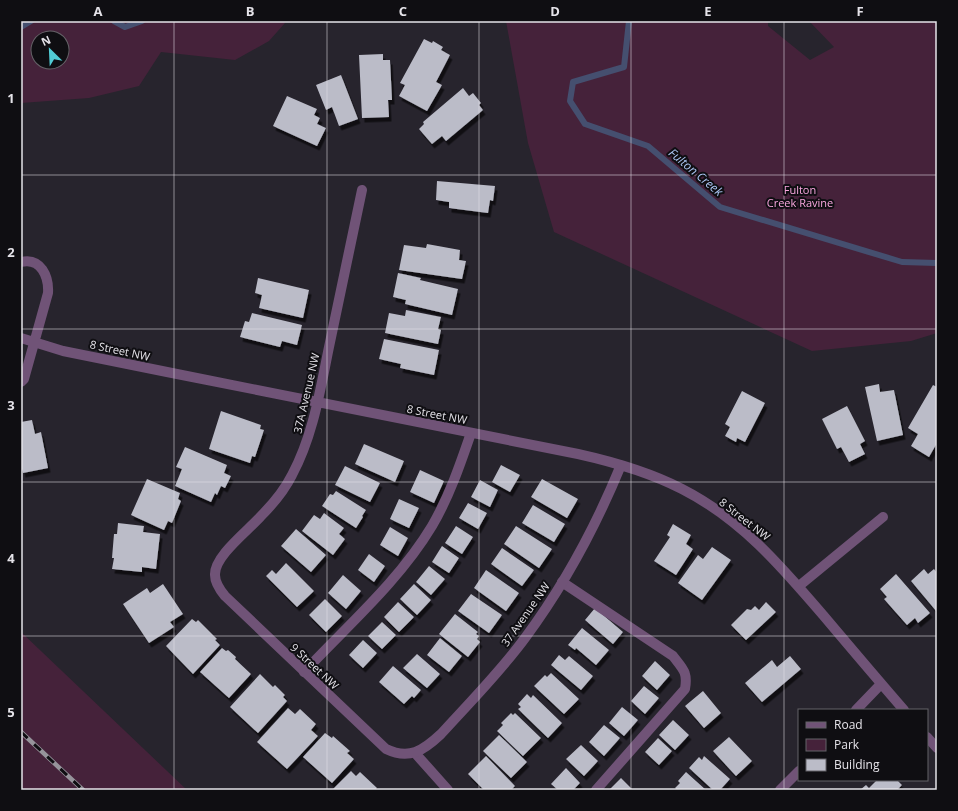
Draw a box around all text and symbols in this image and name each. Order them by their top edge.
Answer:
text: A [94,2,103,20]
text: B [246,2,255,20]
text: C [399,2,407,20]
text: D [550,2,560,20]
text: E [704,2,712,20]
text: F [856,2,864,20]
north arrow [30,30,70,70]
text: N [39,32,53,49]
text: 1 [7,89,15,107]
water label: Fulton Creek [665,144,728,200]
park label: Fulton Creek Ravine [767,182,833,210]
text: 2 [7,243,15,261]
street label: 8 Street NW [89,336,151,364]
street label: 37A Avenue NW [289,351,323,435]
text: 3 [7,396,15,414]
street label: 8 Street NW [406,401,468,427]
street label: 8 Street NW [716,494,774,544]
text: 4 [7,549,15,567]
street label: 37 Avenue NW [497,579,553,649]
street label: 9 Street NW [288,640,342,692]
text: 5 [7,703,15,721]
legend [798,709,928,781]
text: Road [834,716,863,733]
text: Park [834,736,860,753]
text: Building [834,756,880,773]

